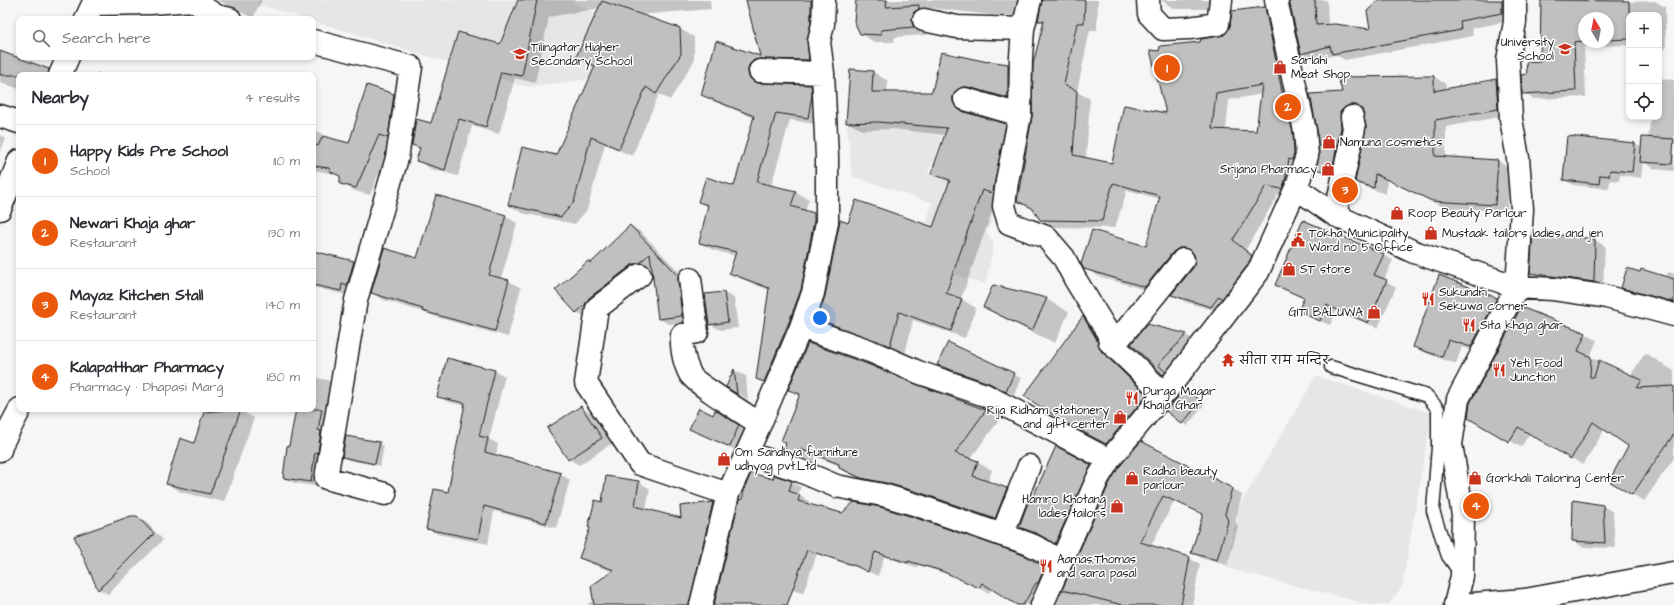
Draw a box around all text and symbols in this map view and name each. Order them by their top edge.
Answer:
north arrow [1578,12,1614,48]
map controls [1626,12,1662,120]
button: + [1626,12,1662,48]
search box [16,16,316,60]
icon: search [30,27,52,49]
text: Search here [62,28,151,49]
place label: University School [1501,34,1554,65]
place label: Tilingatar Higher Secondary School [531,39,633,71]
school or university icon: University School [1557,41,1573,57]
school or university icon: Tilingatar Higher Secondary School [512,46,528,62]
button: − [1626,48,1662,84]
place label: Sarlahi Meat Shop [1291,52,1351,83]
pin: 1 [1154,53,1180,83]
shop icon: Sarlahi Meat Shop [1272,59,1288,75]
button: locate [1626,84,1662,120]
text: Nearby [32,86,89,110]
text: 4 results [245,89,300,107]
pin: 2 [1275,92,1301,122]
shop icon: Namuna cosmetics [1321,134,1337,150]
place label: Namuna cosmetics [1340,134,1442,151]
text: Happy Kids Pre School [70,141,228,162]
text: 1 [44,152,46,170]
text: 110 m [273,152,300,170]
place label: Srijana Pharmacy [1220,161,1317,179]
shop icon: Srijana Pharmacy [1320,161,1336,177]
text: School [70,162,110,180]
pin: 3 [1332,175,1358,205]
shop icon: Roop Beauty Parlour [1389,205,1405,221]
place label: Roop Beauty Parlour [1408,205,1527,223]
text: Newari Khaja ghar [70,213,195,234]
text: 2 [41,224,49,242]
text: 130 m [268,224,300,242]
place label: Tokha Municipality Ward no 5 Office [1309,225,1414,256]
shop icon: Mustaak tailors ladies and jen [1423,225,1439,241]
place label: Mustaak tailors ladies and jen [1442,225,1603,242]
public building icon: Tokha Municipality Ward no 5 Office [1290,232,1306,248]
text: Restaurant [70,234,137,252]
shop icon: ST store [1281,261,1297,277]
place label: ST store [1300,261,1351,278]
place label: Sukundri Sekuwa corner [1439,284,1528,315]
text: Mayaz Kitchen Stall [70,285,203,306]
restaurant icon: Sukundri Sekuwa corner [1420,291,1436,307]
text: 3 [42,296,48,314]
text: 140 m [266,296,300,314]
place label: GITI BALUWA [1289,304,1363,321]
shop icon: GITI BALUWA [1366,304,1382,320]
text: Restaurant [70,306,137,324]
your location [810,308,830,328]
restaurant icon: Sita khaja ghar [1461,317,1477,333]
place label: Sita khaja ghar [1480,317,1563,335]
place label: सीता राम मन्दिर [1238,351,1330,369]
temple icon: सीता राम मन्दिर [1220,352,1236,368]
place label: Yeti Food Junction [1510,355,1562,386]
text: Kalapatthar Pharmacy [70,357,224,378]
restaurant icon: Yeti Food Junction [1491,362,1507,378]
text: 4 [41,368,49,386]
text: 180 m [266,368,300,386]
text: Pharmacy · Dhapasi Marg [70,378,223,396]
place label: Durga Magar Khaja Ghar [1143,383,1216,414]
restaurant icon: Durga Magar Khaja Ghar [1124,390,1140,406]
place label: Rija Ridham stationery and gift center [987,402,1109,434]
shop icon: Rija Ridham stationery and gift center [1112,409,1128,425]
place label: Om Sandhya furniture udhyog pvt.Ltd [735,444,859,476]
shop icon: Om Sandhya furniture udhyog pvt.Ltd [716,451,732,467]
place label: Radha beauty parlour [1143,463,1218,494]
shop icon: Radha beauty parlour [1124,470,1140,486]
shop icon: Gorkhali Tailoring Center [1467,470,1483,486]
place label: Gorkhali Tailoring Center [1486,470,1624,488]
place label: Hamro Khotang ladies tailors [1022,491,1106,522]
pin: 4 [1463,491,1489,521]
shop icon: Hamro Khotang ladies tailors [1109,498,1125,514]
place label: Aamas,Thomas and sara pasal [1057,551,1137,582]
restaurant icon: Aamas,Thomas and sara pasal [1038,558,1054,574]

